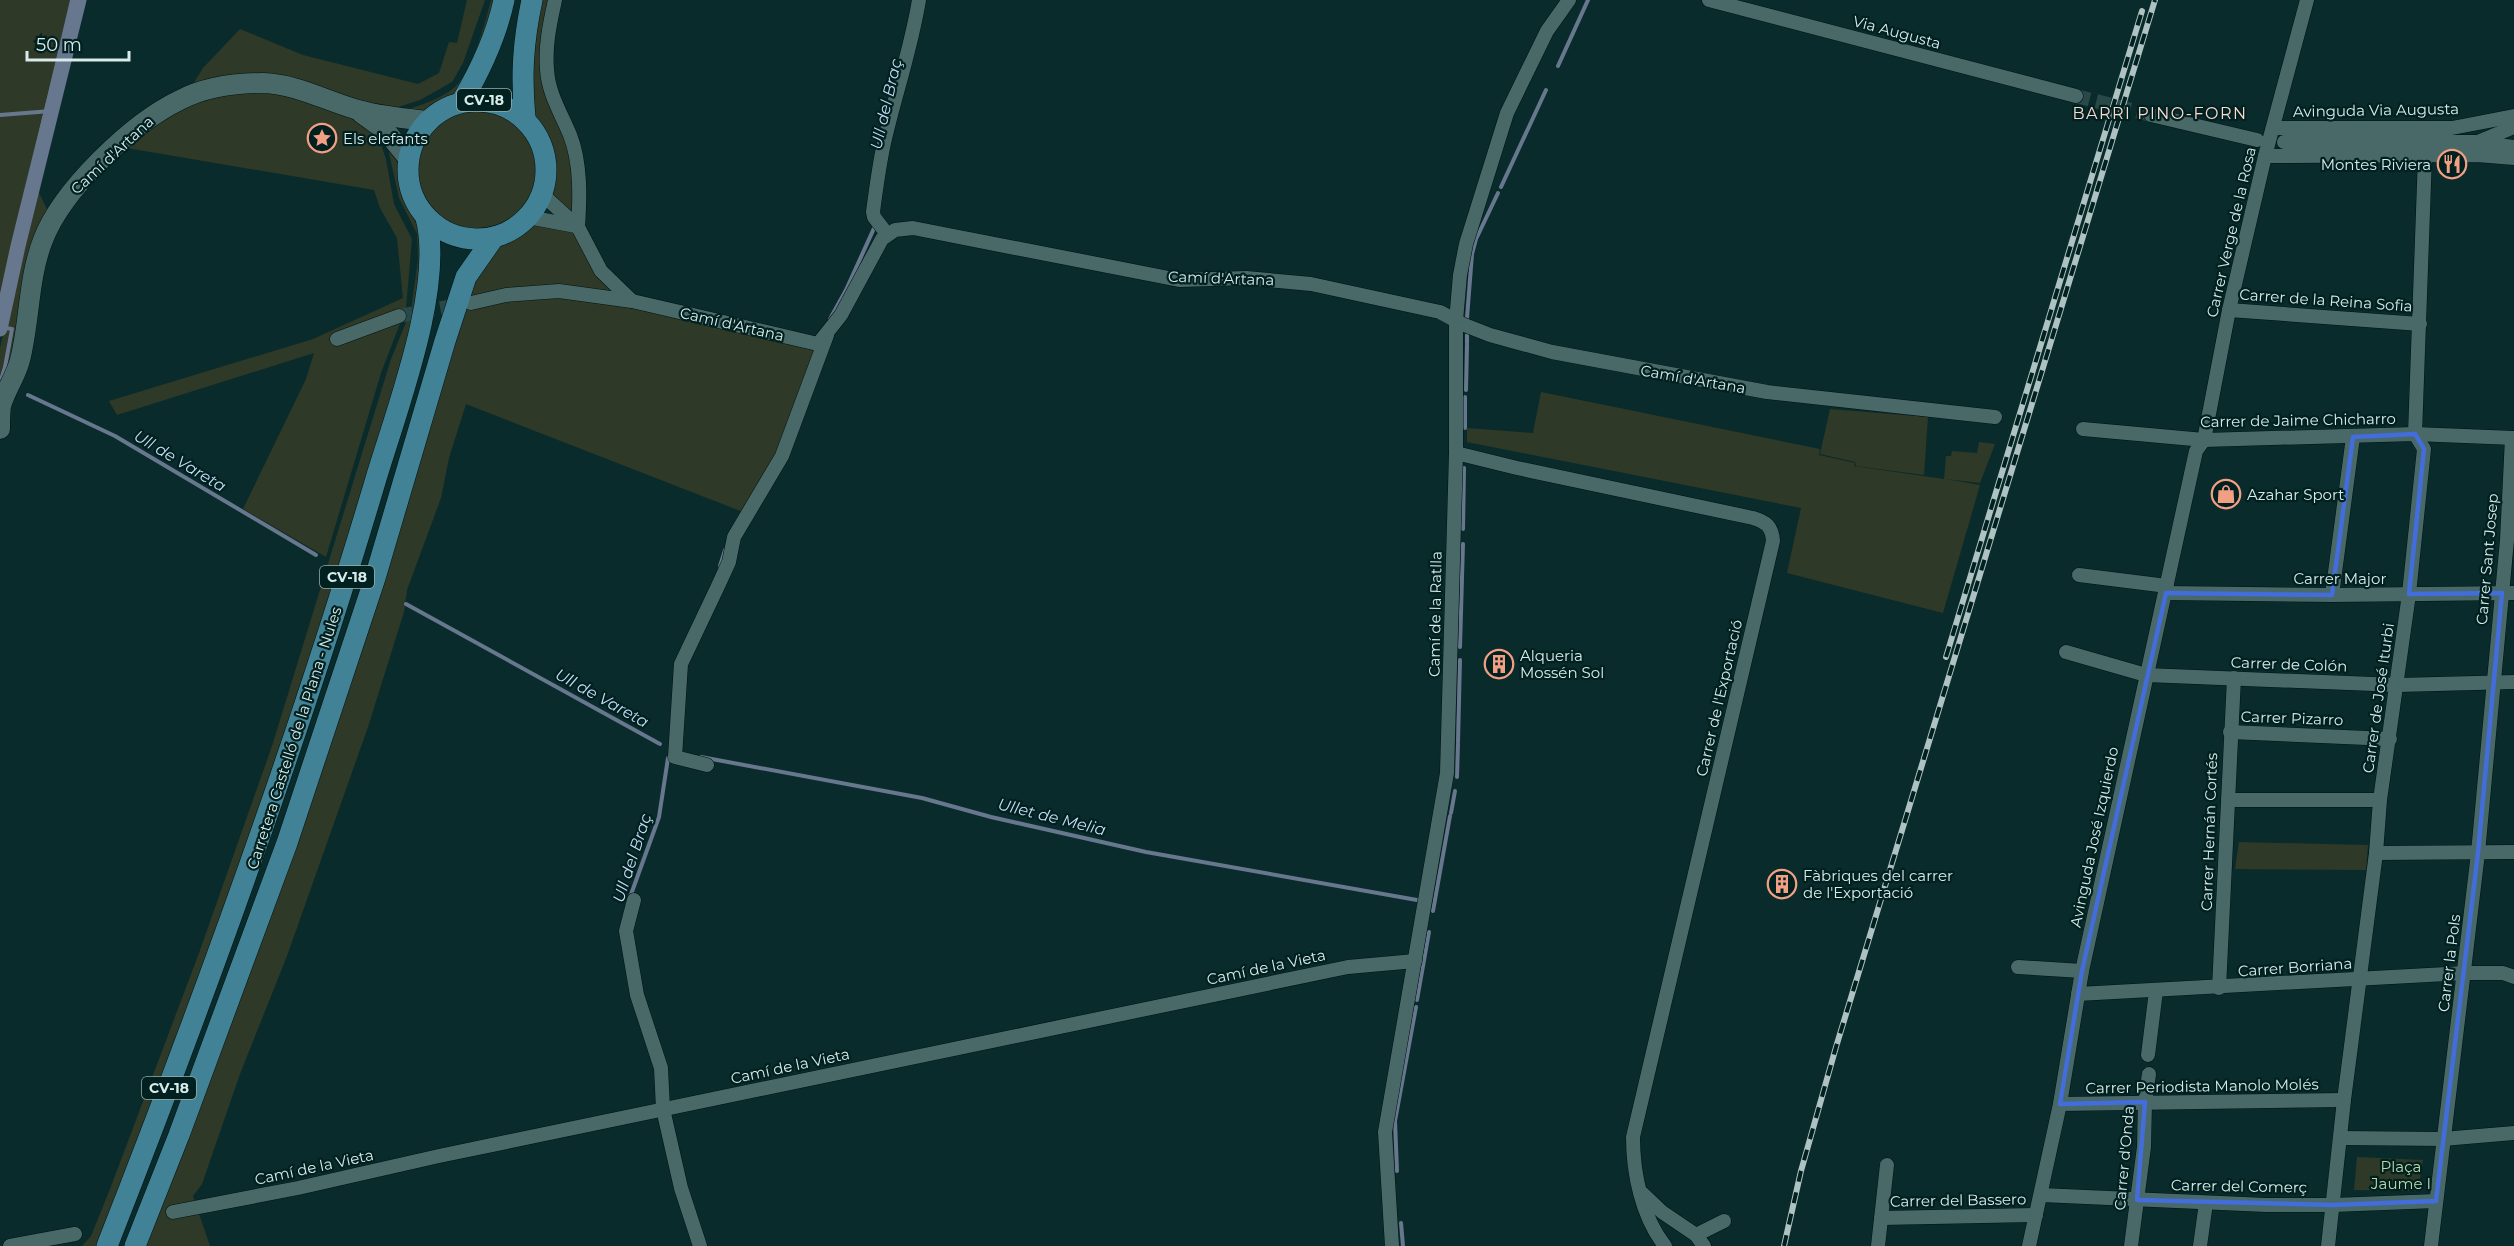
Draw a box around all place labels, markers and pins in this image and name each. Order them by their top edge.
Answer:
place icon: Els elefants [306,122,338,154]
place label: Els elefants [343,129,428,148]
restaurant icon: Montes Riviera [2436,148,2468,180]
place label: Montes Riviera [2321,155,2431,174]
shop icon: Azahar Sport [2210,478,2242,510]
place label: Azahar Sport [2247,485,2344,504]
place label: Alqueria Mossén Sol [1520,646,1604,682]
building icon: Alqueria Mossén Sol [1483,648,1515,680]
place label: Fàbriques del carrer de l'Exportació [1803,866,1953,902]
building icon: Fàbriques del carrer de l'Exportació [1766,868,1798,900]

